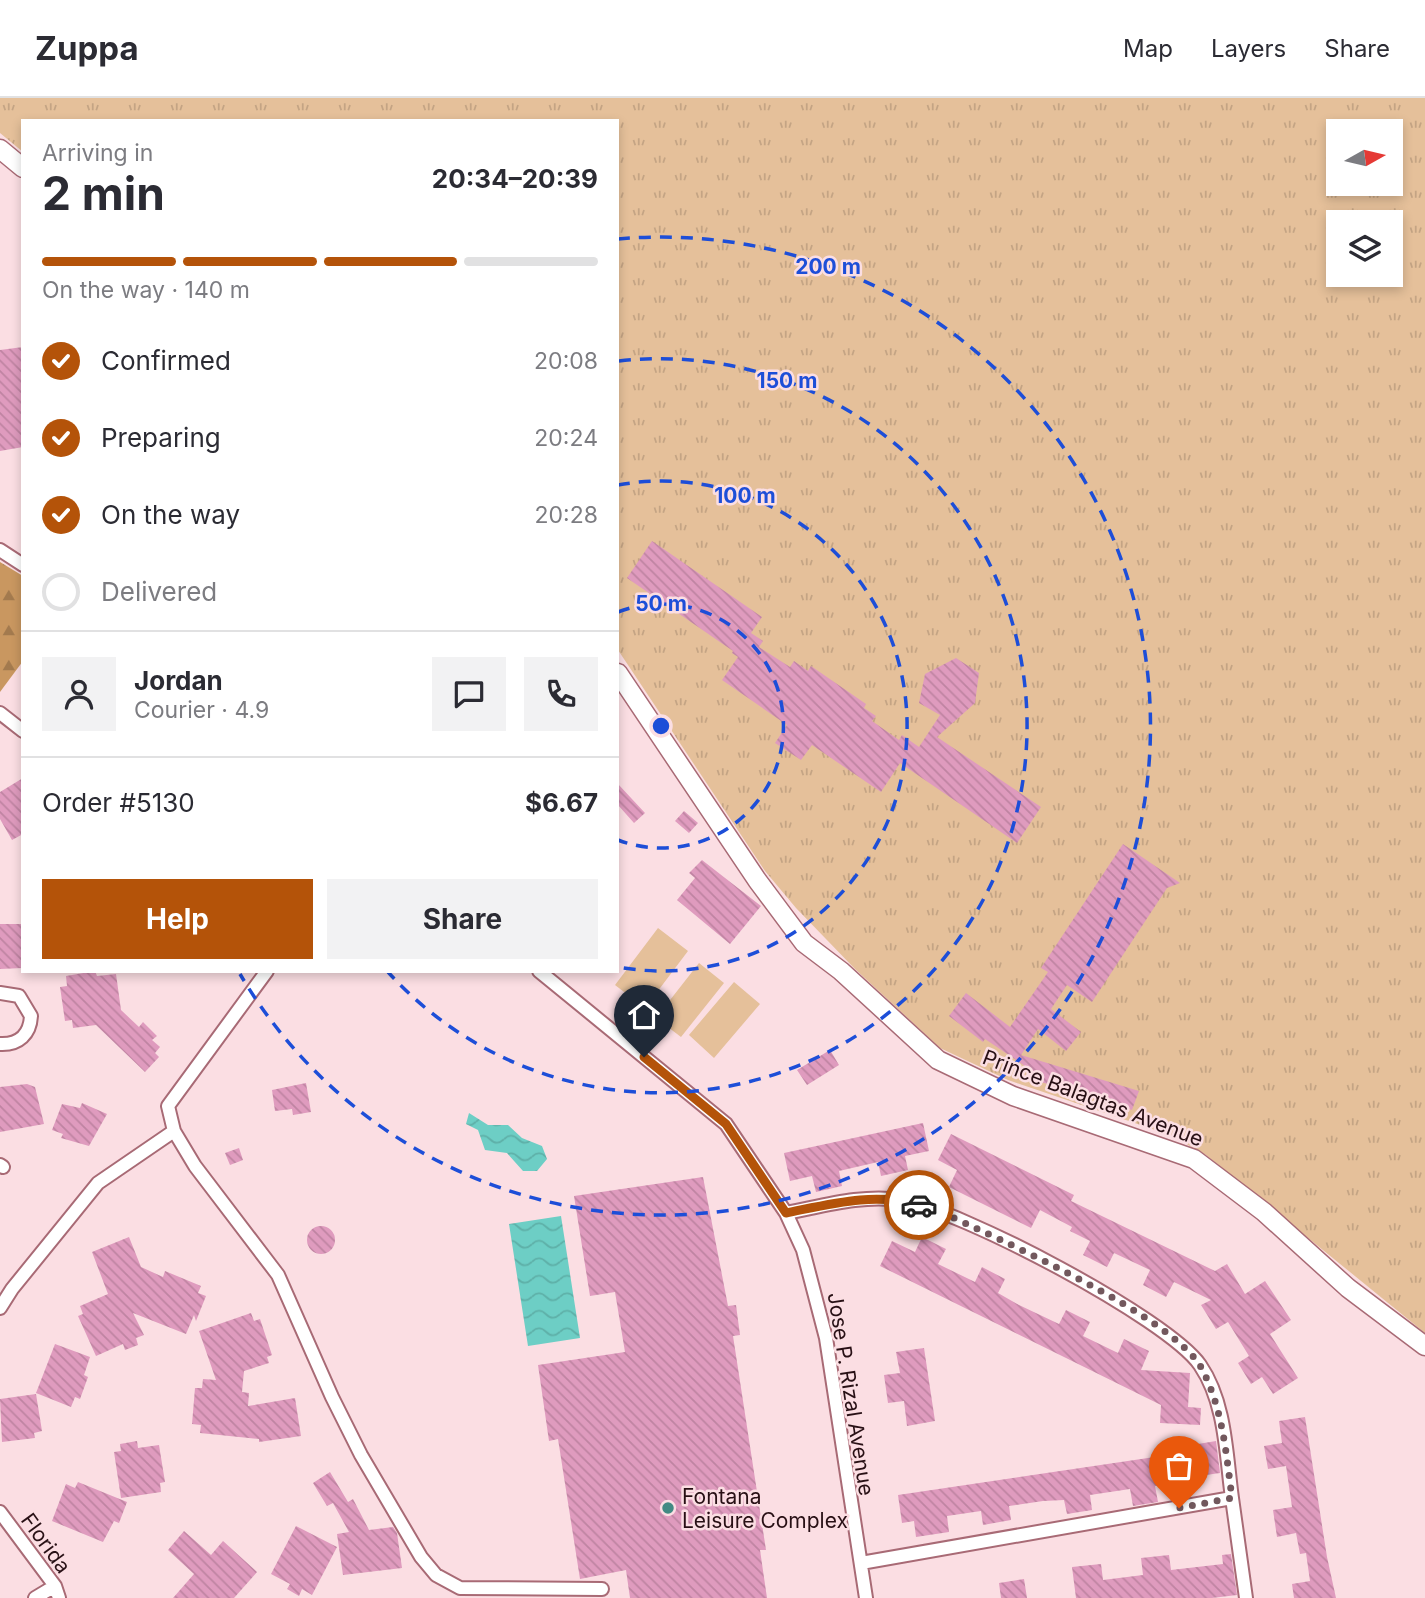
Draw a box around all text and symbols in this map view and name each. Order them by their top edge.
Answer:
text: Zuppa [35,28,139,68]
text: Map [1123,34,1173,63]
text: Layers [1211,34,1286,63]
text: Share [1324,34,1390,63]
north arrow [1326,119,1404,196]
map controls [1326,119,1403,287]
text: Arriving in [42,139,153,167]
text: 20:34–20:39 [432,163,598,194]
text: 2 min [42,165,165,221]
button: layers [1326,210,1403,287]
text: 200 m [795,254,861,279]
text: On the way · 140 m [42,276,250,304]
icon: check [42,342,80,380]
text: Confirmed [101,345,231,376]
text: 20:08 [534,347,598,375]
text: 150 m [757,368,817,393]
icon: check [42,419,80,457]
text: Preparing [101,422,221,453]
text: 20:24 [534,424,598,452]
text: 100 m [714,483,776,508]
icon: check [42,496,80,534]
text: On the way [101,499,240,530]
text: 20:28 [535,501,598,529]
text: Delivered [101,576,217,607]
text: 50 m [635,591,687,616]
button: person [42,657,116,731]
button: chat [432,657,506,731]
button: phone [524,657,598,731]
text: Jordan [134,665,223,696]
text: Courier · 4.9 [134,696,269,724]
centre of rings [649,714,673,738]
text: Order #5130 [42,787,195,818]
text: $6.67 [525,787,598,818]
button: Help [42,879,313,959]
button: Share [327,879,598,959]
pin [614,985,674,1057]
icon: home [625,996,663,1034]
street label: Prince Balagtas Avenue [979,1044,1207,1152]
courier [884,1170,954,1240]
icon: car [900,1186,938,1224]
street label: Jose P. Rizal Avenue [823,1291,879,1497]
pin [1149,1436,1209,1508]
icon: bag [1160,1447,1198,1485]
place label: Fontana Leisure Complex [682,1484,848,1533]
marker: Fontana Leisure Complex [660,1500,676,1516]
street label: Florida [16,1508,76,1578]

